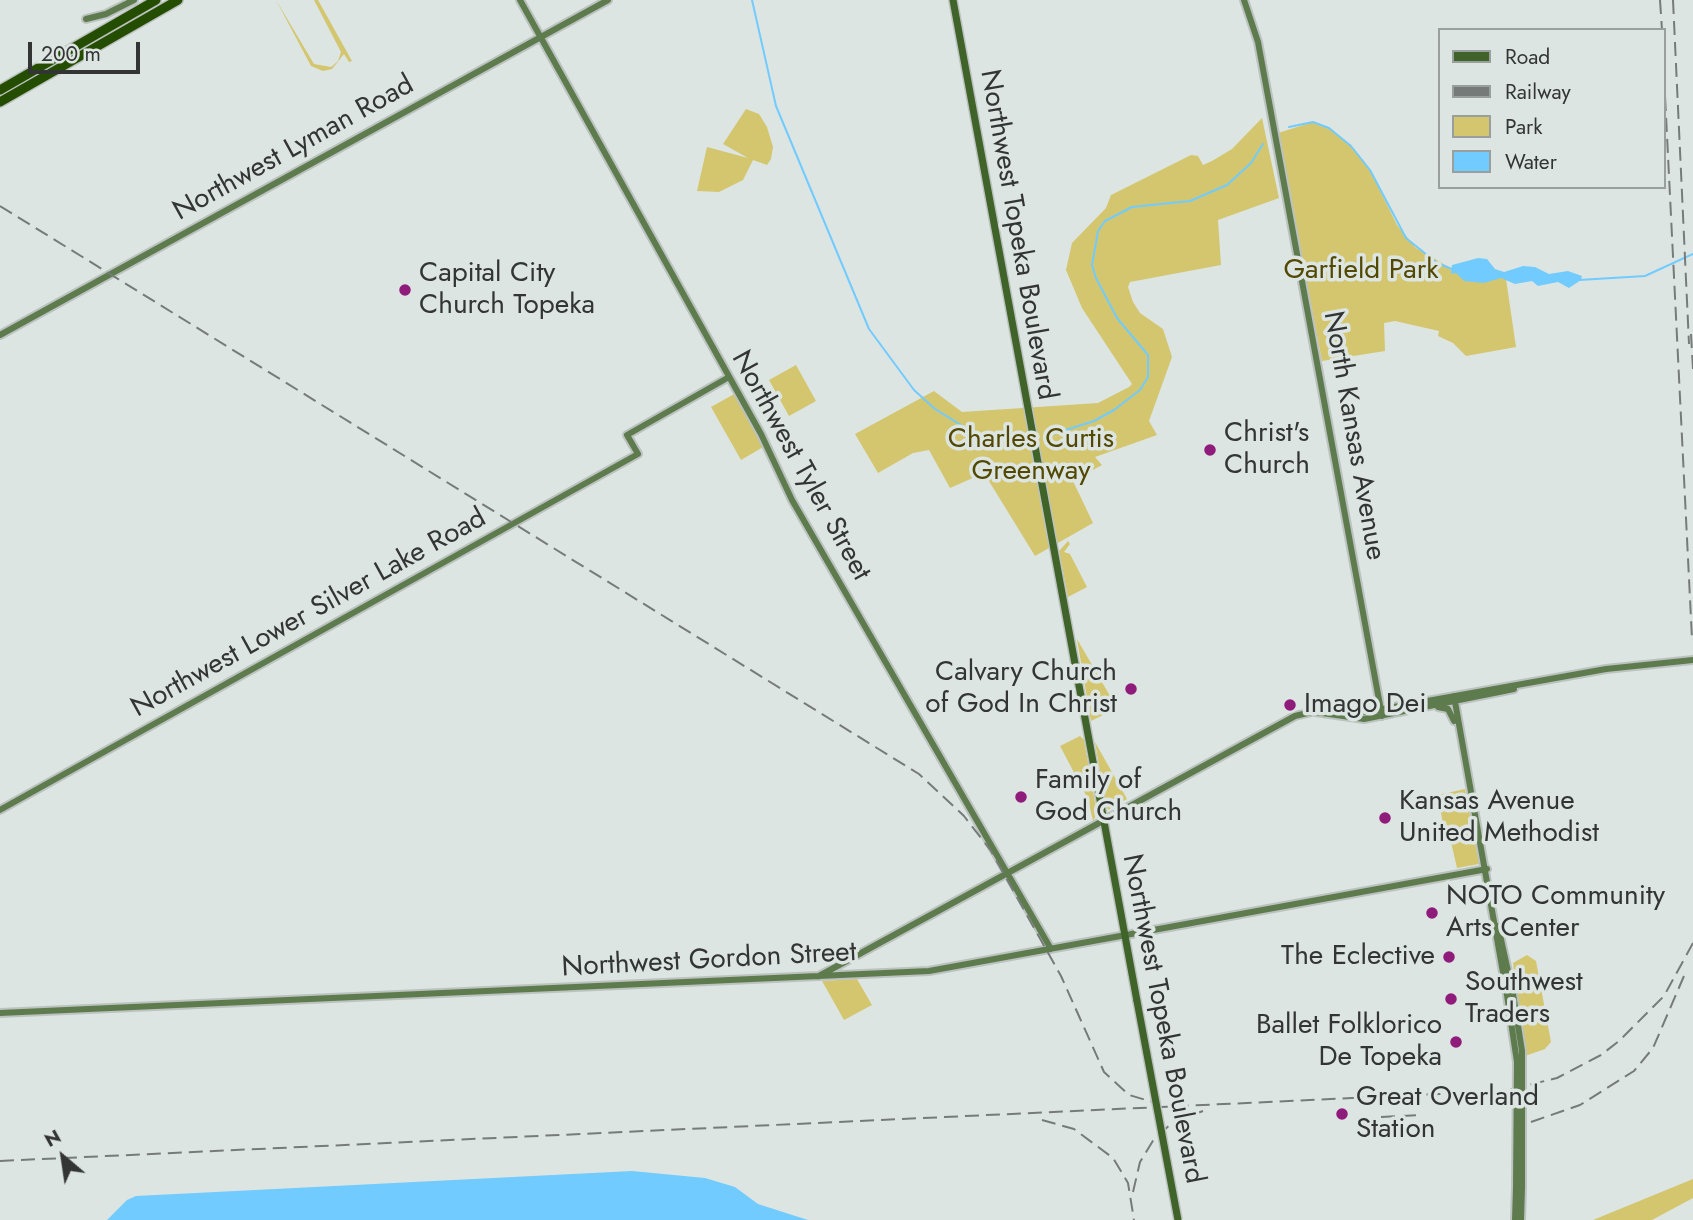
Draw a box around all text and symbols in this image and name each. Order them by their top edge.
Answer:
scale bar [32,28,144,72]
legend [1438,28,1665,189]
text: 200 m [41,39,101,69]
text: Road [1505,42,1550,72]
street label: Northwest Topeka Boulevard [971,67,1063,403]
street label: Northwest Lyman Road [168,69,420,229]
text: Railway [1505,77,1571,107]
text: Park [1505,112,1542,142]
text: Water [1505,147,1557,177]
park label: Garfield Park [1283,254,1439,288]
place label: Capital City Church Topeka [419,257,595,323]
marker: Capital City Church Topeka [397,282,413,298]
street label: North Kansas Avenue [1315,309,1391,563]
street label: Northwest Tyler Street [723,345,877,587]
place label: Christ's Church [1224,417,1310,483]
park label: Charles Curtis Greenway [948,423,1114,489]
marker: Christ's Church [1202,442,1218,458]
street label: Northwest Lower Silver Lake Road [126,502,492,726]
place label: Calvary Church of God In Christ [925,656,1117,722]
marker: Calvary Church of God In Christ [1123,681,1139,697]
place label: Imago Dei [1304,688,1427,722]
marker: Imago Dei [1282,697,1298,713]
place label: Family of God Church [1035,764,1182,830]
place label: Kansas Avenue United Methodist [1399,785,1599,851]
marker: Family of God Church [1013,789,1029,805]
marker: Kansas Avenue United Methodist [1377,810,1393,826]
street label: Northwest Topeka Boulevard [1114,851,1210,1187]
place label: NOTO Community Arts Center [1446,880,1665,946]
marker: NOTO Community Arts Center [1424,905,1440,921]
street label: Northwest Gordon Street [561,937,857,985]
place label: The Eclective [1281,940,1435,974]
marker: The Eclective [1441,949,1457,965]
place label: Southwest Traders [1465,966,1583,1032]
marker: Southwest Traders [1443,991,1459,1007]
place label: Ballet Folklorico De Topeka [1256,1009,1442,1075]
marker: Ballet Folklorico De Topeka [1448,1034,1464,1050]
place label: Great Overland Station [1356,1081,1539,1147]
marker: Great Overland Station [1334,1106,1350,1122]
north arrow [28,1122,98,1192]
text: N [39,1123,66,1154]

